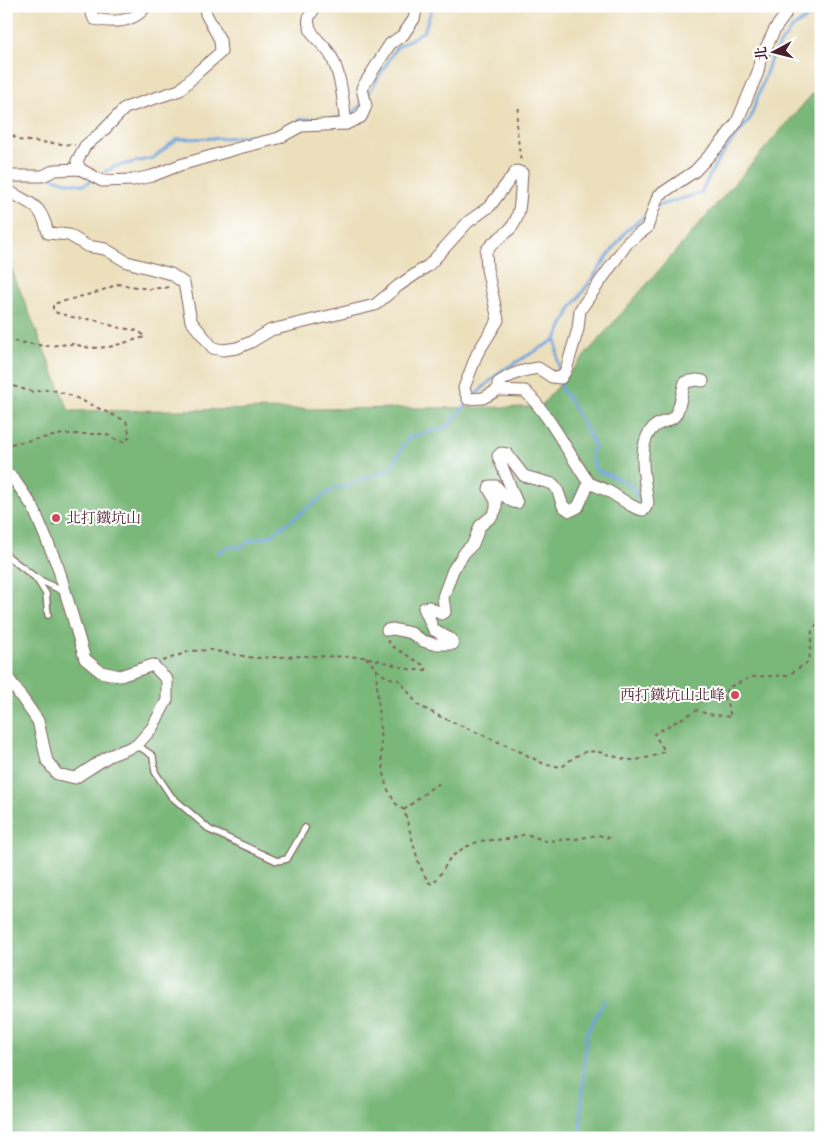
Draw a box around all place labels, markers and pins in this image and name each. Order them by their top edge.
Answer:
place label: 北打鐵坑山 [66,508,141,528]
marker: 北打鐵坑山 [50,512,62,524]
place label: 西打鐵坑山北峰 [620,685,725,705]
marker: 西打鐵坑山北峰 [729,689,741,701]

